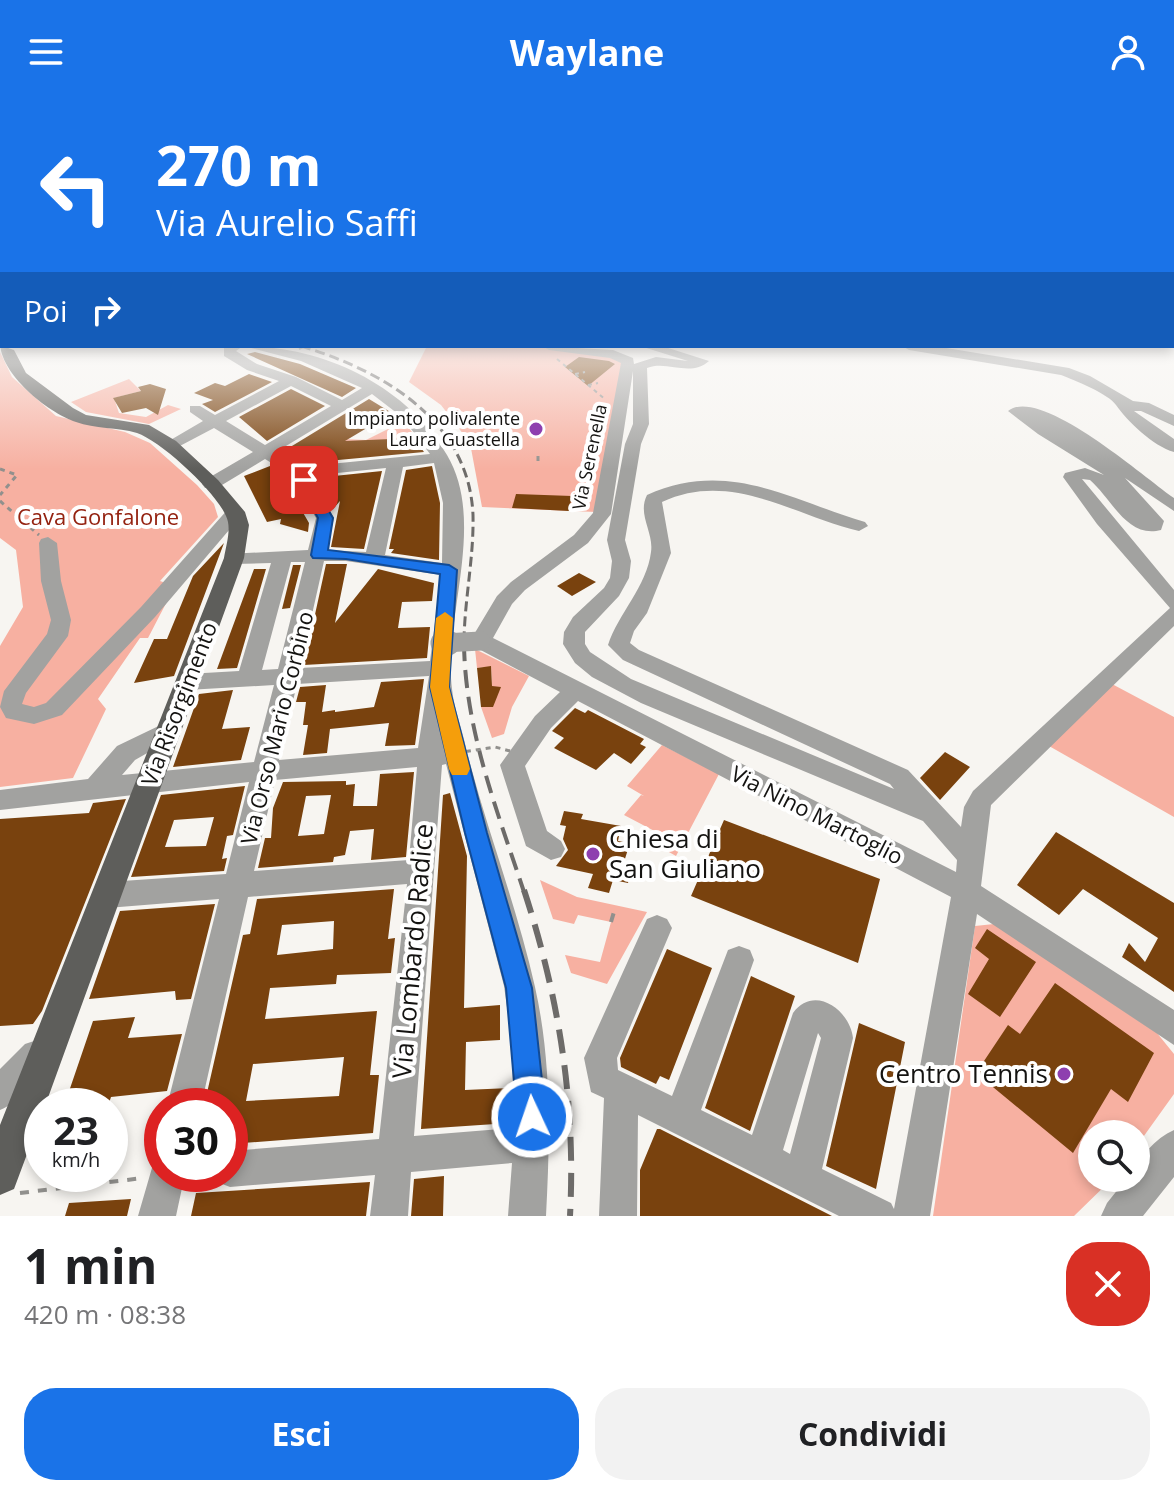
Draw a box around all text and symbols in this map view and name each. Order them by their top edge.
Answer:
text: Waylane [510,28,664,77]
icon: menu [24,30,68,74]
icon: person [1106,30,1150,74]
text: 270 m [156,126,322,202]
icon: left [24,136,128,240]
text: Via Aurelio Saffi [156,198,418,247]
icon: right [84,288,128,332]
text: Poi [24,290,68,331]
street label: Via Serenella [566,402,612,512]
place label: Impianto polivalente Laura Guastella [348,406,520,451]
marker: Impianto polivalente Laura Guastella [527,420,545,438]
pin [270,446,338,514]
icon: arrive [282,458,326,502]
park label: Cava Gonfalone [17,501,179,531]
street label: Via Orso Mario Corbino [233,608,320,848]
street label: Via Risorgimento [133,617,223,790]
street label: Via Nino Martoglio [726,758,909,871]
place label: Chiesa di San Giuliano [609,820,761,886]
street label: Via Lombardo Radice [383,822,441,1080]
marker: Chiesa di San Giuliano [584,845,602,863]
place label: Centro Tennis [879,1055,1048,1091]
marker: Centro Tennis [1055,1065,1073,1083]
position arrow [490,1075,574,1159]
speed limit sign: 30 [144,1088,248,1192]
text: 23 [53,1102,99,1157]
map controls [1078,1120,1150,1192]
button: search [1078,1120,1150,1192]
text: km/h [52,1146,100,1173]
text: 1 min [24,1233,157,1298]
button: close [1066,1242,1150,1326]
text: 420 m · 08:38 [24,1296,186,1332]
button: Esci [24,1388,579,1480]
button: Condividi [595,1388,1150,1480]

